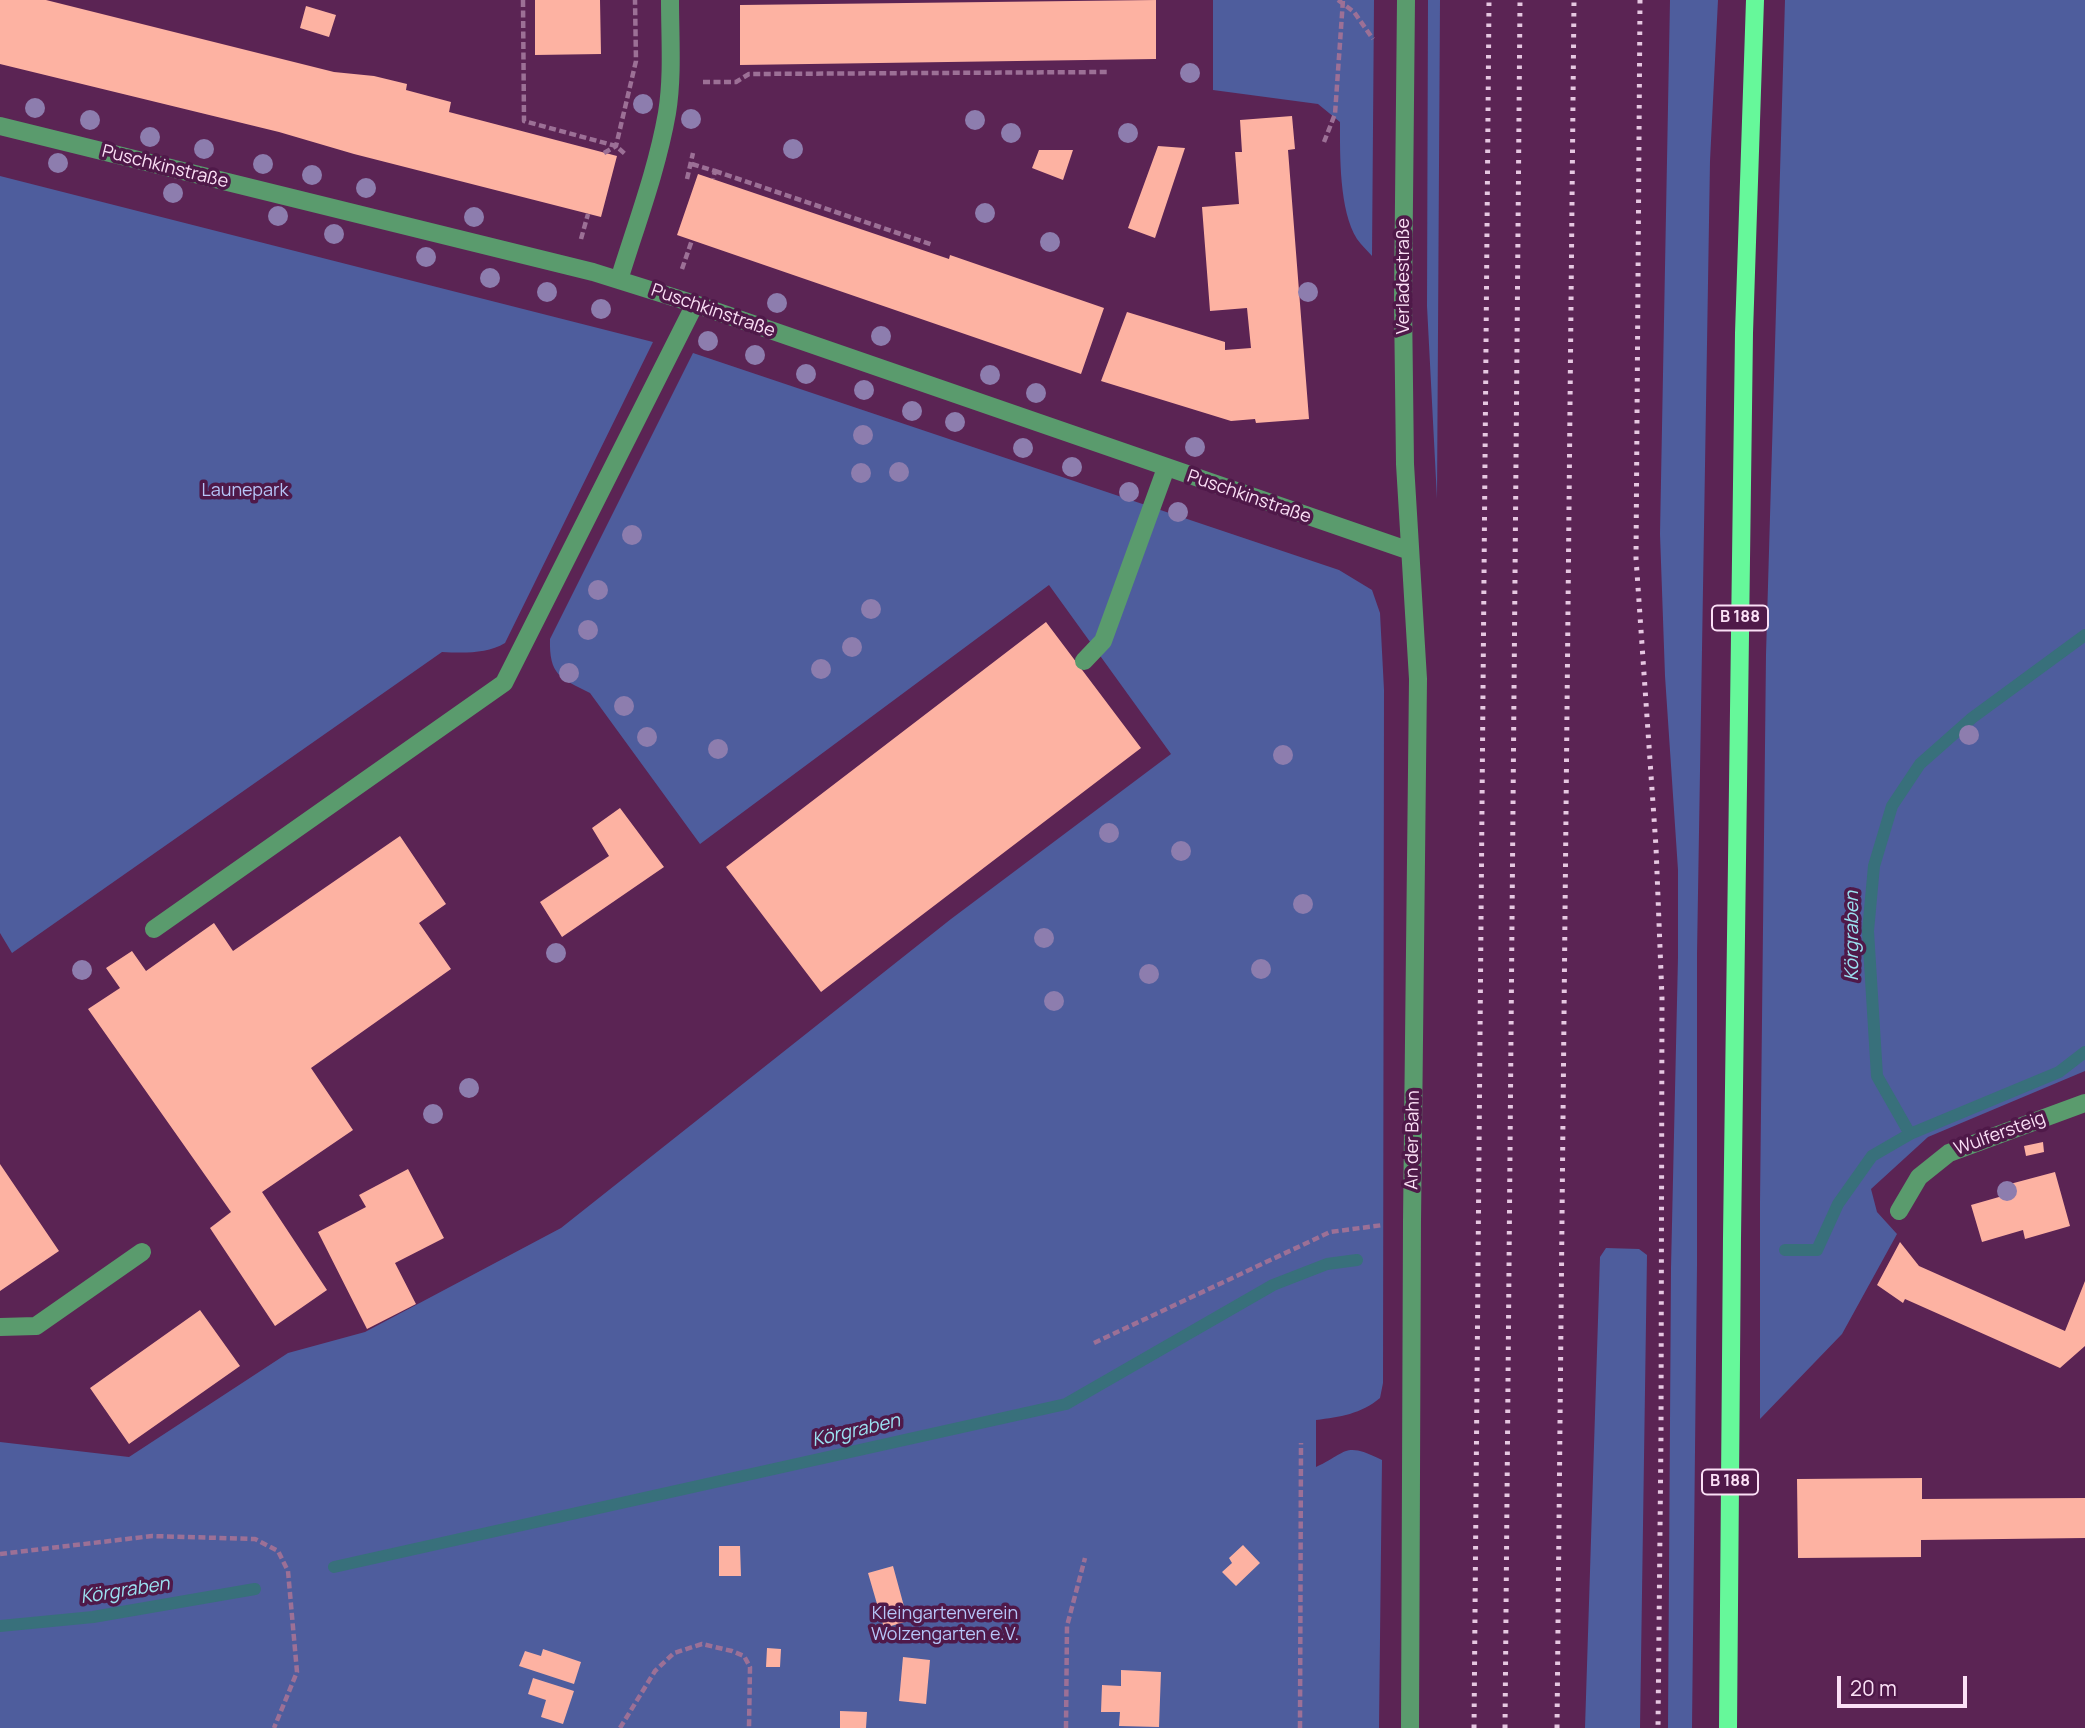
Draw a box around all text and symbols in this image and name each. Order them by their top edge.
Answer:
street label: Puschkinstraße [100,141,230,193]
street label: Verladestraße [1393,218,1415,334]
street label: Puschkinstraße [648,280,778,342]
street label: Puschkinstraße [1184,466,1314,528]
park label: Launepark [202,480,288,502]
road number: B 188 [1712,606,1768,631]
water label: Körgraben [1842,891,1864,981]
street label: An der Bahn [1401,1090,1425,1190]
street label: Wulfersteig [1951,1108,2049,1160]
water label: Körgraben [810,1410,902,1452]
road number: B 188 [1702,1470,1758,1494]
water label: Körgraben [79,1573,171,1609]
park label: Kleingartenverein Wolzengarten e.V. [871,1603,1019,1646]
scale bar [1840,1662,1969,1706]
text: 20 m [1850,1674,1897,1702]

